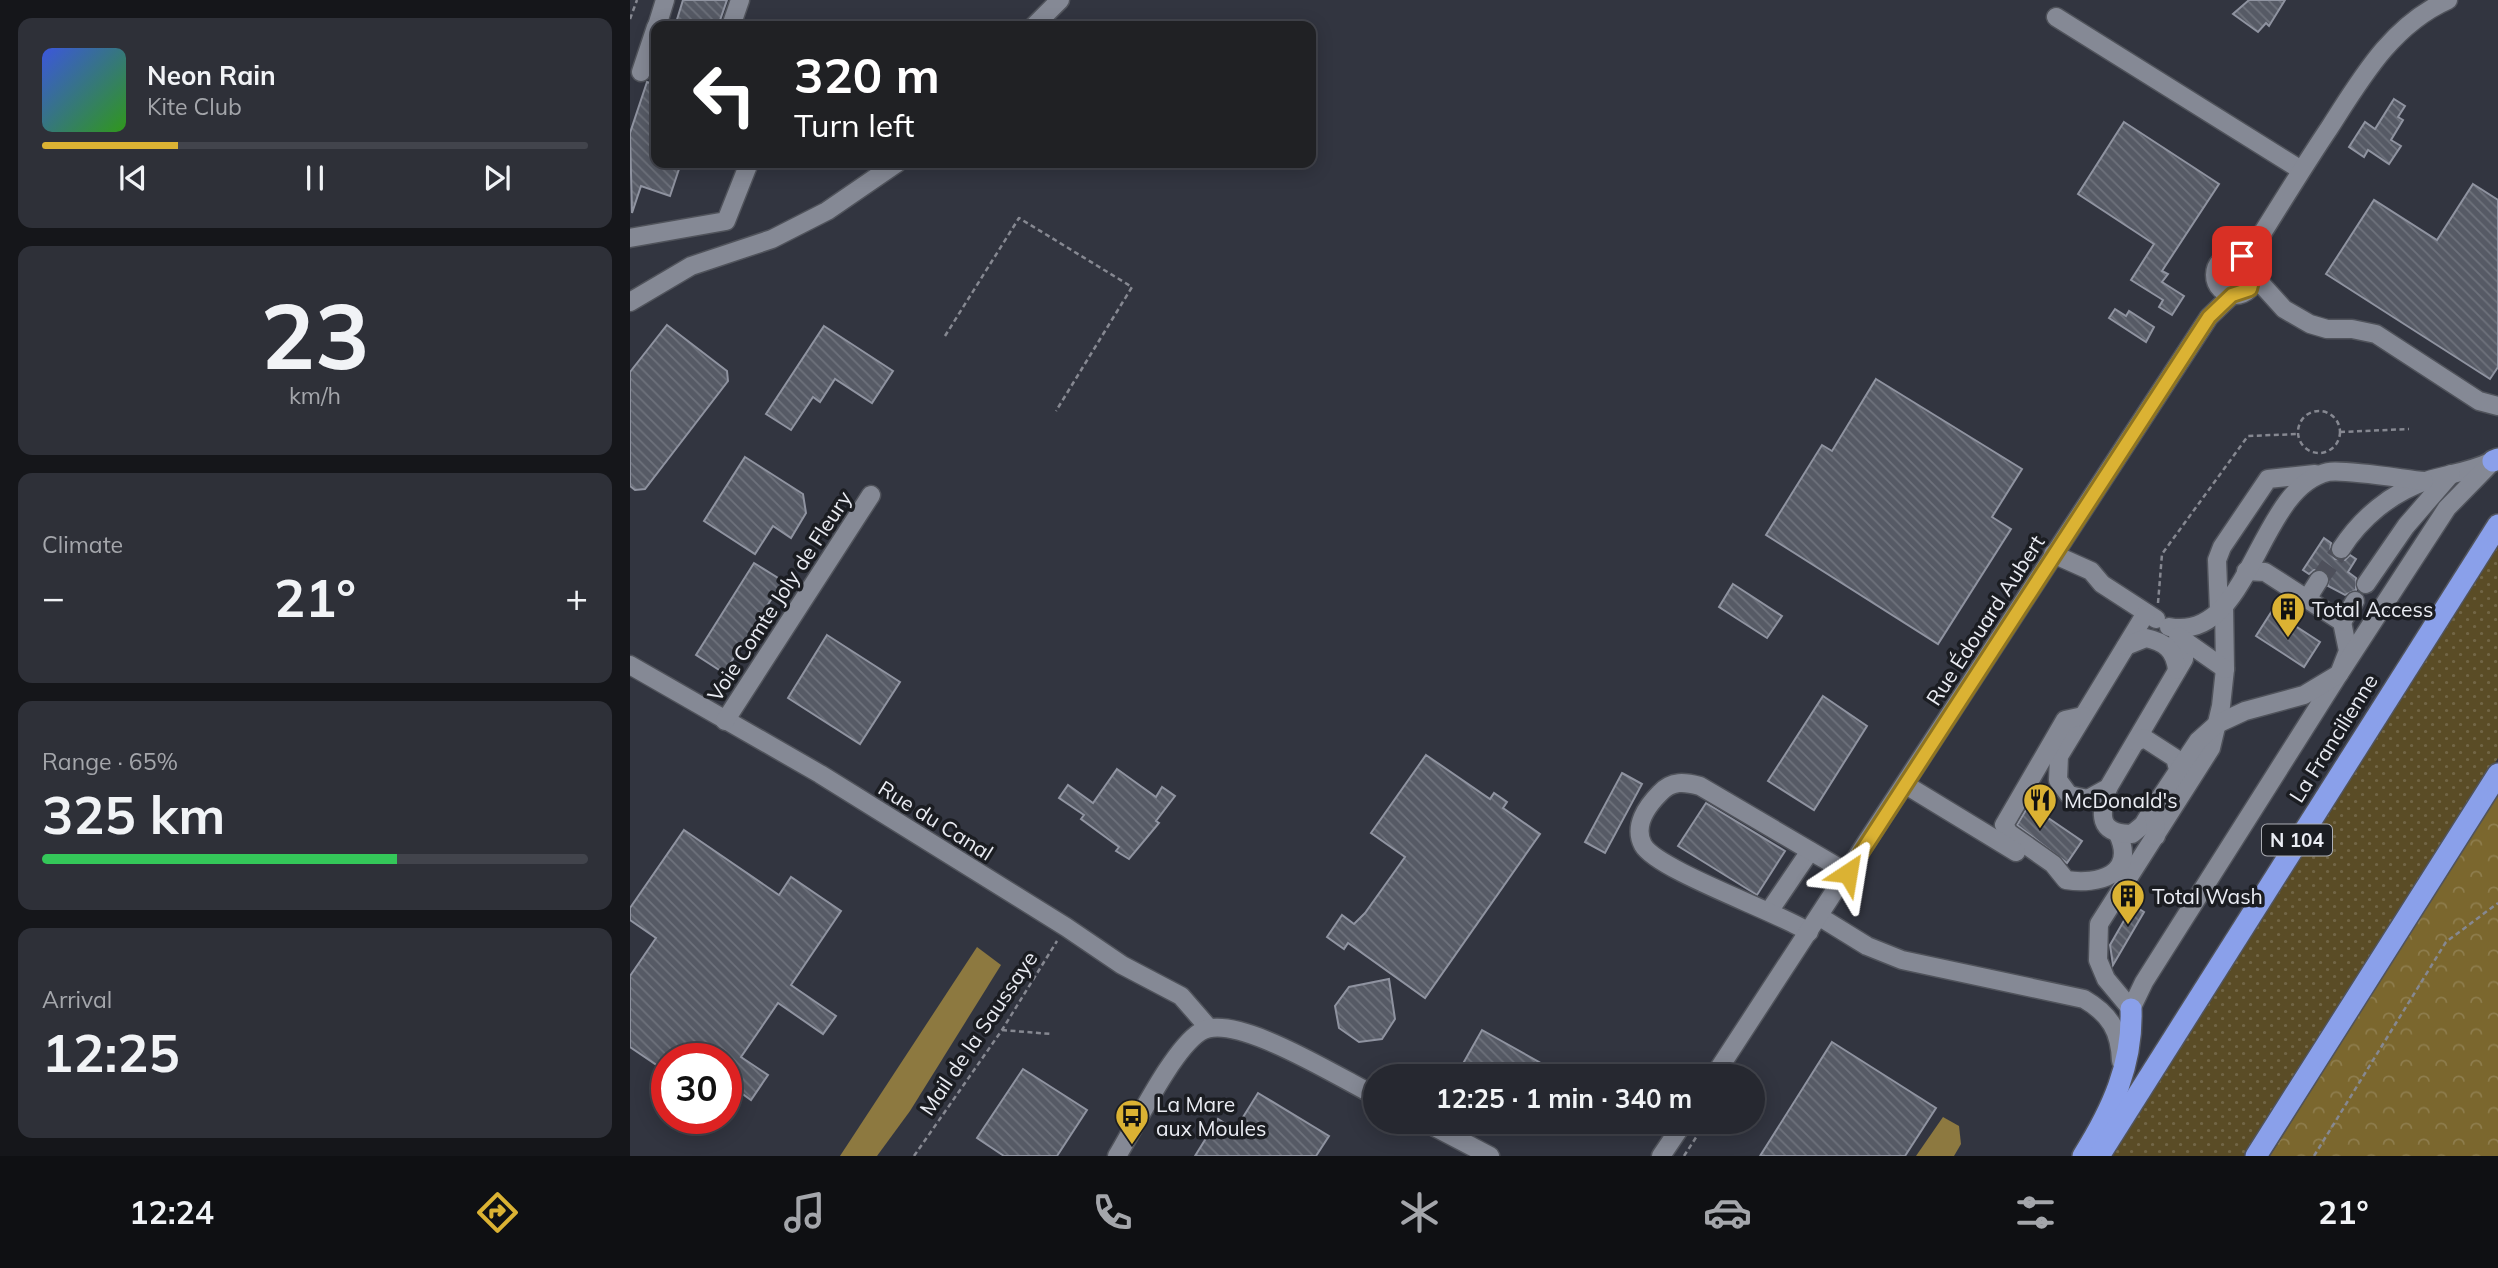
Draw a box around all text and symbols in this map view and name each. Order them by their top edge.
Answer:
text: 320 m [794,44,940,105]
icon: left [679,49,770,140]
text: Neon Rain [147,59,276,92]
text: Kite Club [147,92,242,121]
text: Turn left [794,105,914,145]
icon: previous [114,159,152,197]
icon: pause [296,159,334,197]
icon: next [478,159,516,197]
pin [2212,226,2272,286]
icon: arrive [2223,237,2261,275]
text: 23 [260,278,370,392]
text: km/h [289,381,341,410]
street label: Voie Comte Joly de Fleury [701,486,857,706]
text: Climate [42,530,123,559]
street label: Rue Édouard Aubert [1920,530,2050,710]
text: 21° [274,565,356,630]
text: − [42,573,65,621]
text: + [565,573,588,621]
building icon: Total Access [2269,590,2307,639]
place label: Total Access [2312,596,2433,622]
street label: La Francilienne [2283,669,2383,807]
text: Range · 65% [42,747,178,776]
street label: Rue du Canal [874,774,998,866]
restaurant icon: McDonald's [2021,781,2059,830]
text: 325 km [42,782,225,847]
place label: McDonald's [2064,787,2178,813]
road number: N 104 [2262,824,2332,856]
position arrow [1811,836,1885,910]
building icon: Total Wash [2109,877,2147,926]
place label: Total Wash [2152,883,2263,909]
street label: Mail de la Saussaye [913,946,1043,1120]
text: Arrival [42,985,112,1014]
text: 12:25 [42,1020,180,1085]
speed limit sign: 30 [651,1043,742,1134]
text: 12:25 · 1 min · 340 m [1436,1082,1692,1115]
place label: La Mare aux Moules [1156,1091,1266,1141]
bus stop icon: La Mare aux Moules [1113,1097,1151,1146]
icon: directions [473,1188,522,1237]
icon: music [780,1188,829,1237]
icon: phone [1088,1188,1137,1237]
icon: climate [1395,1188,1444,1237]
icon: car [1703,1188,1752,1237]
icon: filters [2011,1188,2060,1237]
text: 12:24 [129,1192,214,1232]
text: 21° [2318,1192,2369,1232]

